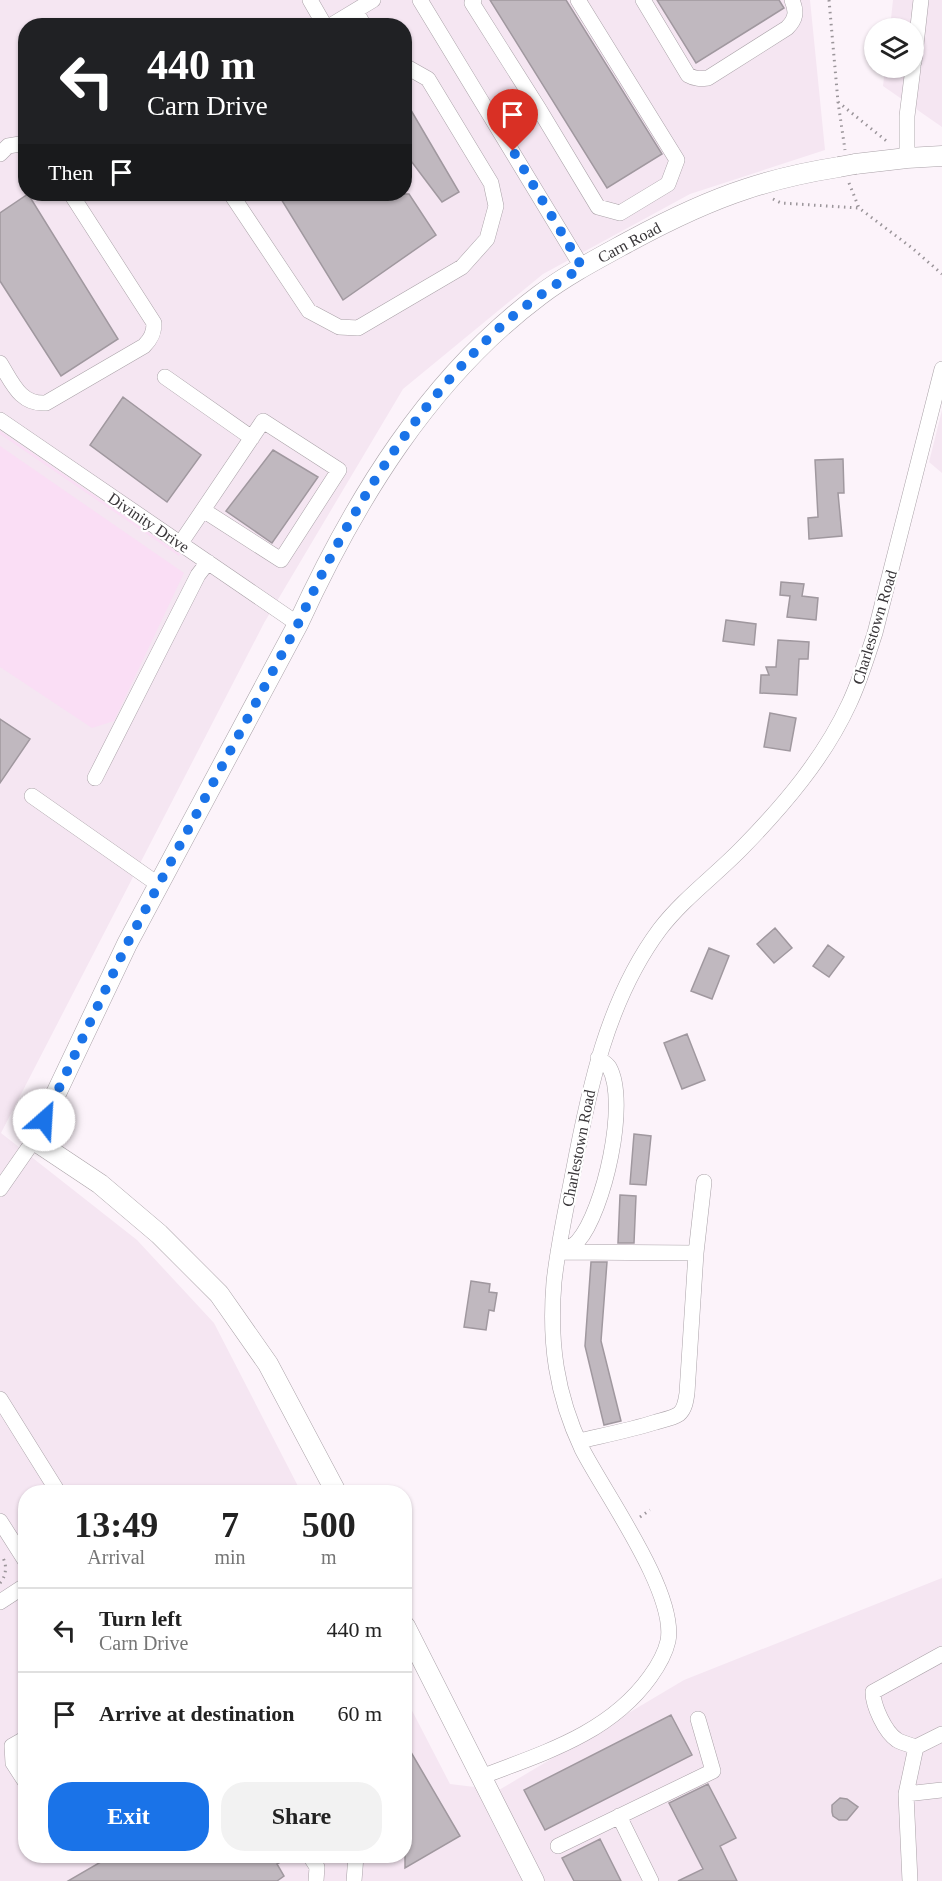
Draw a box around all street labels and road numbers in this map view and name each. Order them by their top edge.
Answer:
street label: Carn Road [595,219,664,266]
street label: Divinity Drive [105,489,192,557]
street label: Charlestown Road [849,568,900,686]
street label: Charlestown Road [559,1088,598,1208]

